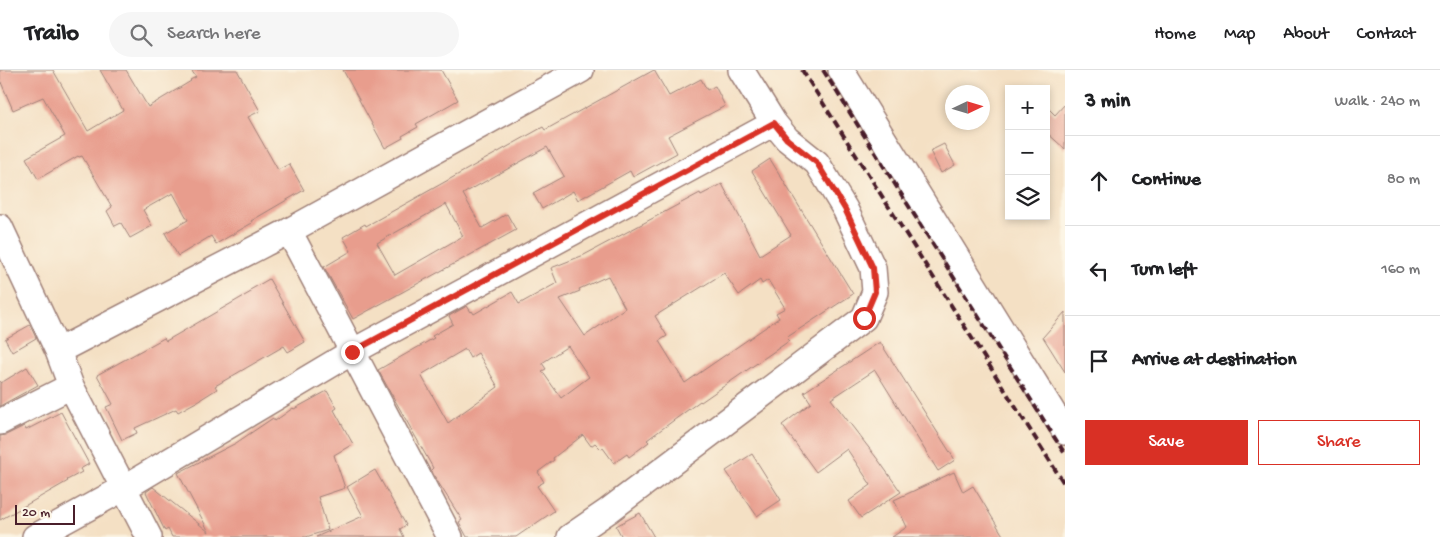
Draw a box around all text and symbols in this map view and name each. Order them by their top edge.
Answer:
search box [109,12,459,57]
text: Trailo [25,20,79,49]
icon: search [127,21,155,49]
text: Search here [167,23,261,46]
text: Home [1154,24,1196,45]
text: Map [1224,24,1255,45]
text: About [1283,24,1329,45]
text: Contact [1357,24,1415,45]
north arrow [945,85,990,130]
map controls [1005,85,1050,220]
button: + [1005,85,1050,130]
text: 3 min [1085,90,1130,115]
text: Walk · 240 m [1335,93,1420,112]
button: − [1005,130,1050,175]
icon: ahead [1085,167,1113,195]
text: Continue [1132,169,1201,192]
text: 80 m [1387,171,1420,190]
button: layers [1005,175,1050,220]
icon: left [1085,257,1113,285]
text: Turn left [1132,259,1196,282]
text: 160 m [1381,261,1420,280]
route start [853,307,876,330]
route end [341,341,364,364]
icon: arrive [1085,347,1113,375]
text: Arrive at destination [1132,349,1296,372]
button: Save [1085,420,1248,465]
button: Share [1258,420,1420,465]
scale bar [15,502,75,525]
text: 20 m [22,505,50,522]

